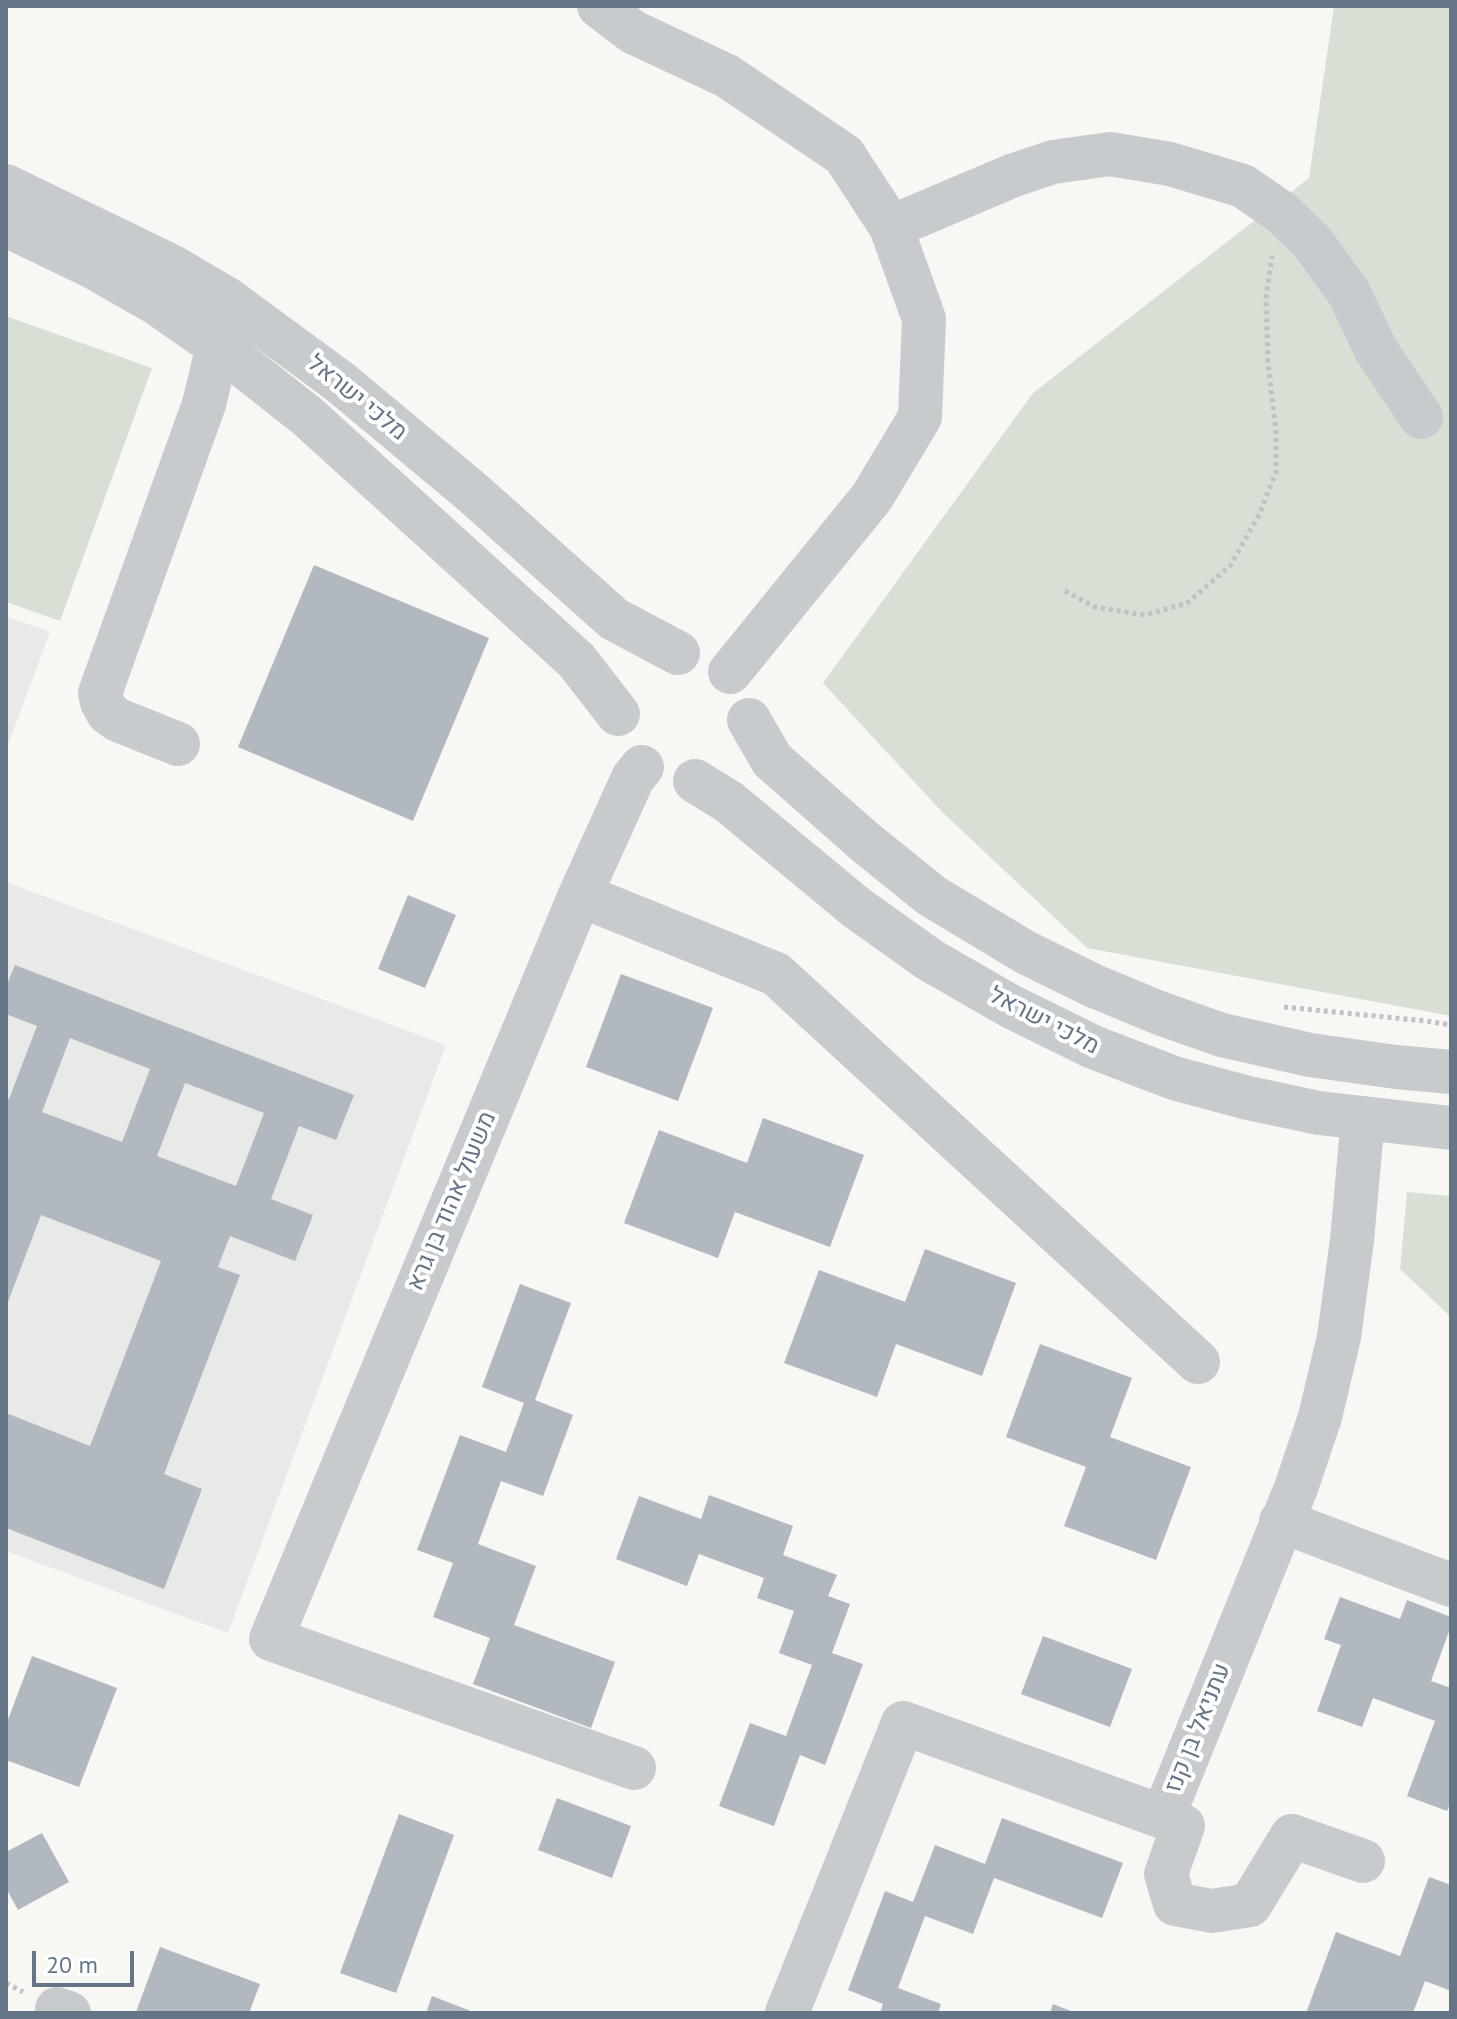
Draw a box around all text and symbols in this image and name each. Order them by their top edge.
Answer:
street label: מלכי ישראל [301,349,413,447]
street label: מלכי ישראל [984,981,1104,1061]
street label: משעול אהוד בן גרא [401,1107,503,1295]
street label: עתניאל בן קנז [1159,1659,1237,1797]
scale bar [36,1935,138,1985]
text: 20 m [46,1949,98,1980]

